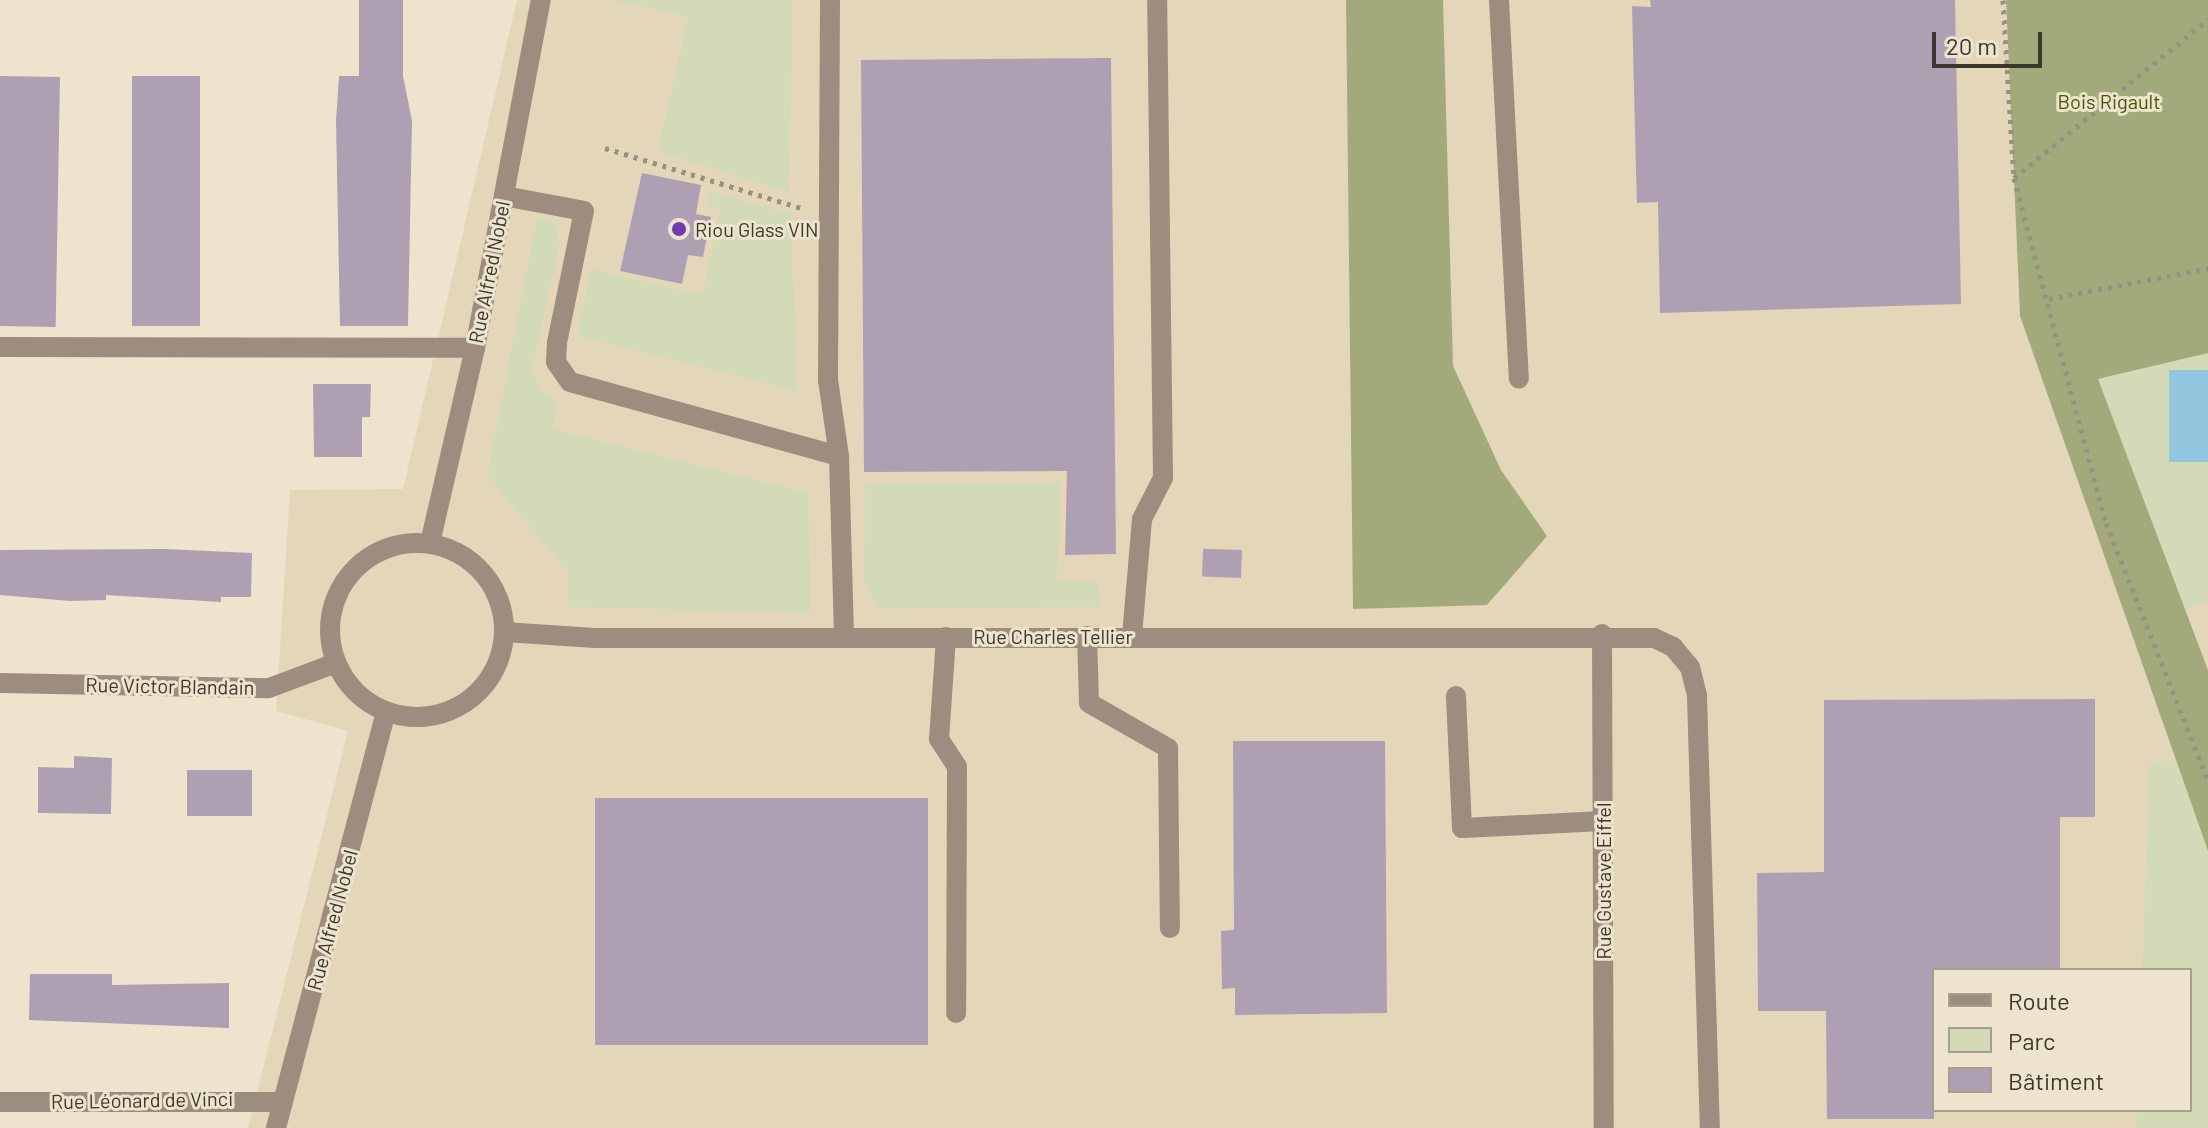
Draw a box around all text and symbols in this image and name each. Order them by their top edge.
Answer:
scale bar [1936,16,2046,66]
text: 20 m [1946,31,1997,60]
park label: Bois Rigault [2057,89,2161,113]
street label: Rue Alfred Nobel [463,199,515,345]
place label: Riou Glass VIN [695,217,818,241]
marker: Riou Glass VIN [670,220,688,238]
street label: Rue Charles Tellier [973,624,1133,648]
street label: Rue Victor Blandain [85,673,255,699]
street label: Rue Gustave Eiffel [1591,802,1615,960]
street label: Rue Alfred Nobel [302,847,362,993]
legend [1932,968,2192,1112]
text: Route [2008,986,2070,1015]
text: Parc [2008,1026,2056,1055]
text: Bâtiment [2008,1066,2104,1095]
street label: Rue Léonard de Vinci [51,1086,233,1114]

